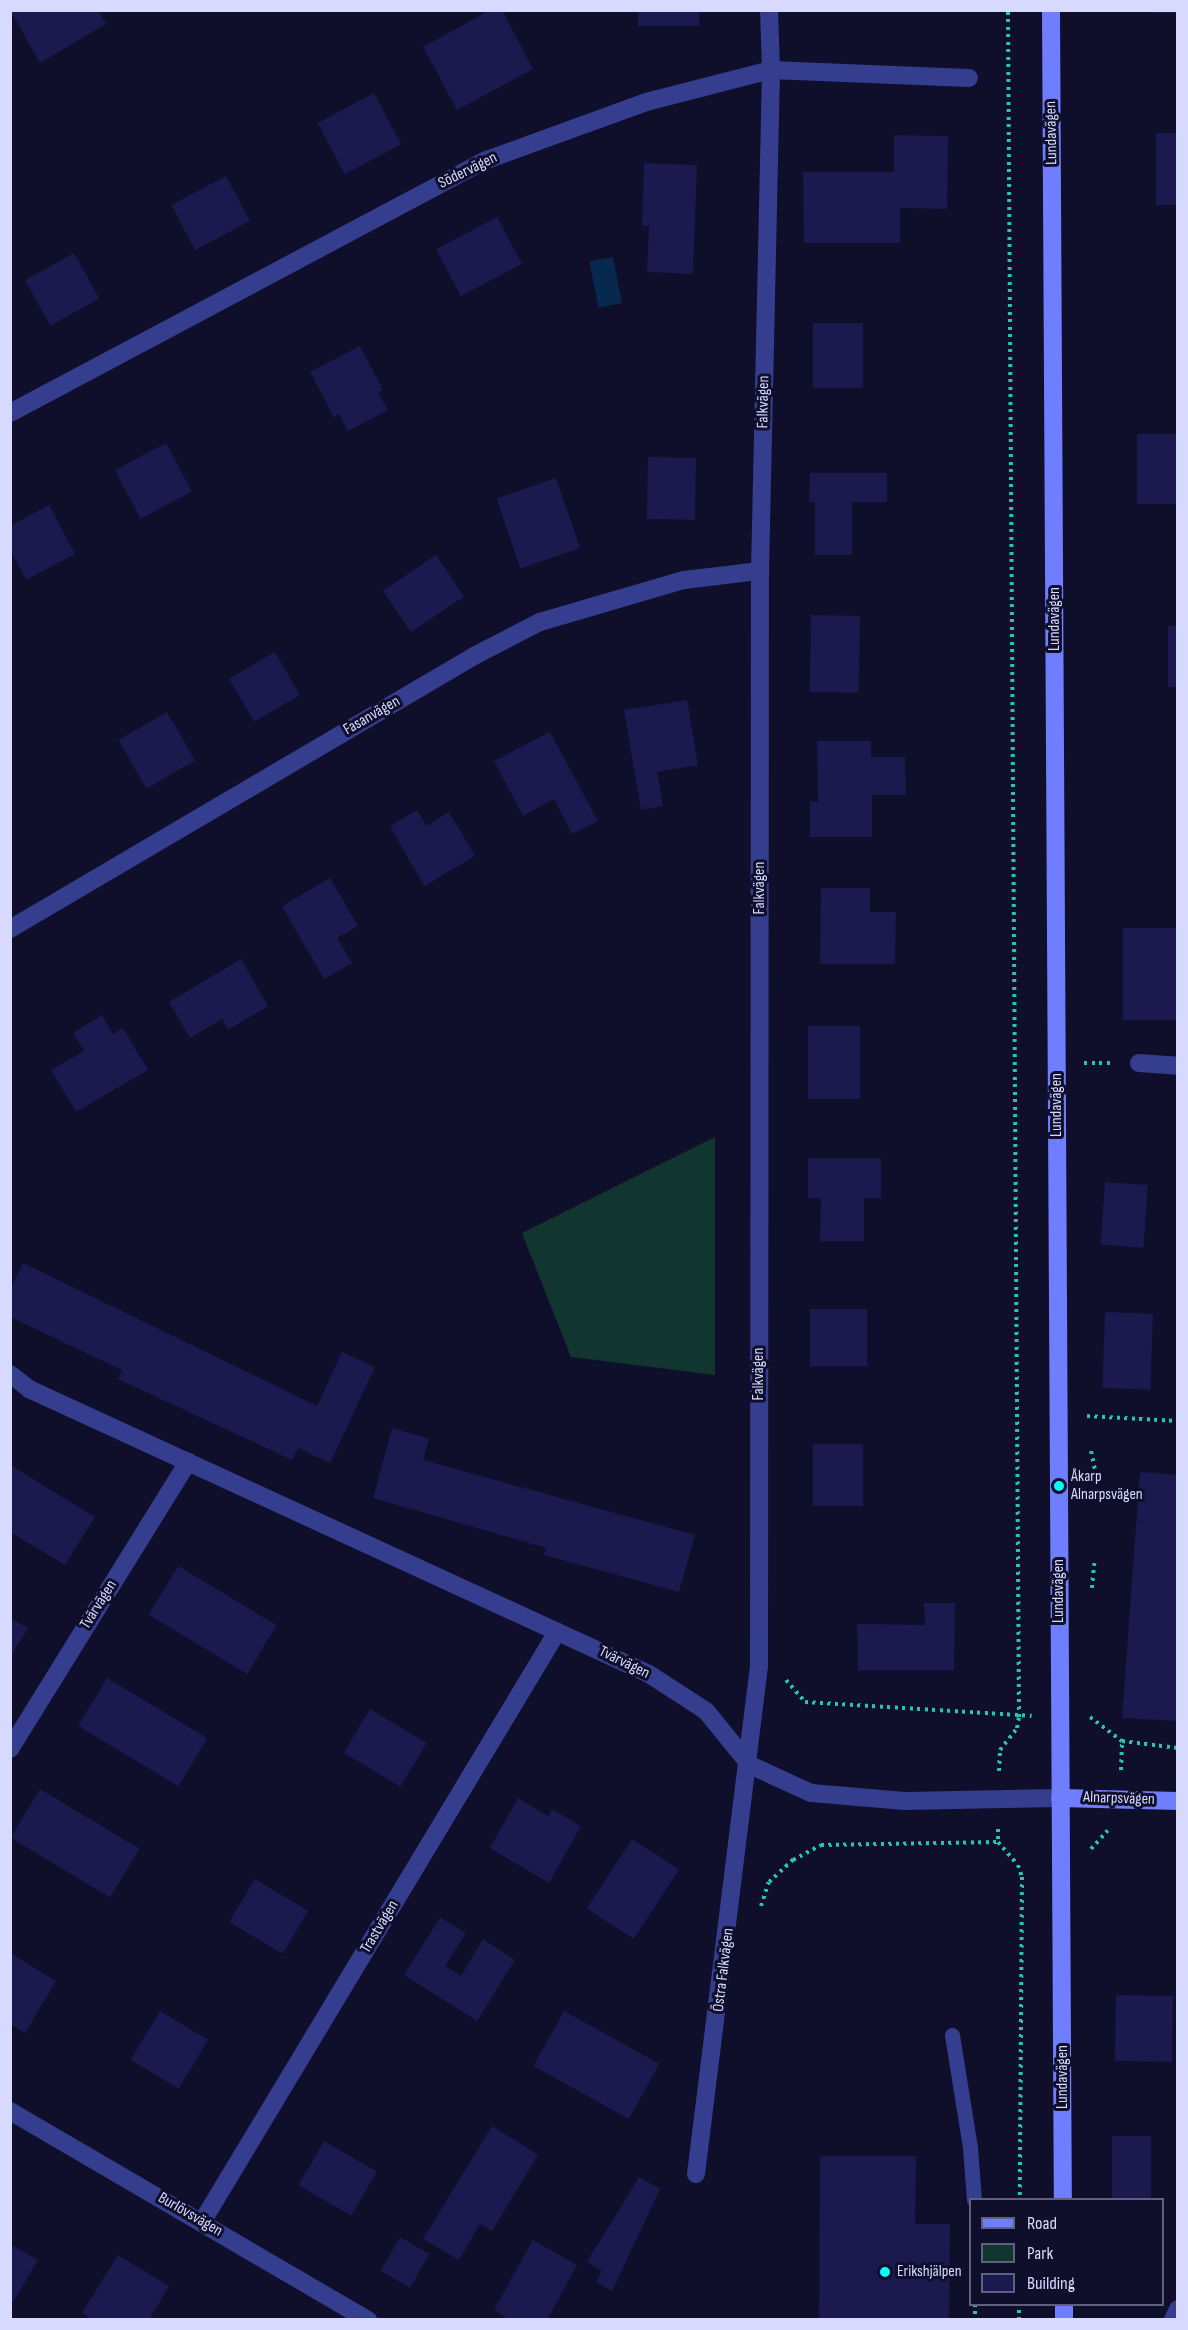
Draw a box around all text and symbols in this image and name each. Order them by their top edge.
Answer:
street label: Lundavägen [1042,101,1062,165]
street label: Södervägen [435,149,501,193]
street label: Falkvägen [754,375,774,429]
street label: Lundavägen [1045,587,1065,651]
street label: Fasanvägen [340,692,404,740]
street label: Falkvägen [750,862,770,914]
street label: Lundavägen [1047,1073,1067,1137]
street label: Falkvägen [749,1348,769,1400]
place label: Åkarp Alnarpsvägen [1071,1467,1143,1505]
marker: Åkarp Alnarpsvägen [1052,1479,1066,1493]
street label: Lundavägen [1049,1559,1069,1623]
street label: Tvärvägen [76,1577,122,1633]
street label: Tvärvägen [595,1642,653,1684]
street label: Alnarpsvägen [1083,1788,1155,1810]
street label: Trastvägen [357,1897,403,1957]
street label: Östra Falkvägen [709,1927,739,2013]
street label: Lundavägen [1053,2045,1073,2109]
street label: Burlövsvägen [154,2189,226,2241]
legend [969,2198,1164,2306]
text: Road [1027,2213,1057,2234]
text: Park [1027,2243,1053,2264]
place label: Erikshjälpen [897,2262,962,2282]
marker: Erikshjälpen [878,2265,892,2279]
text: Building [1027,2273,1075,2294]

